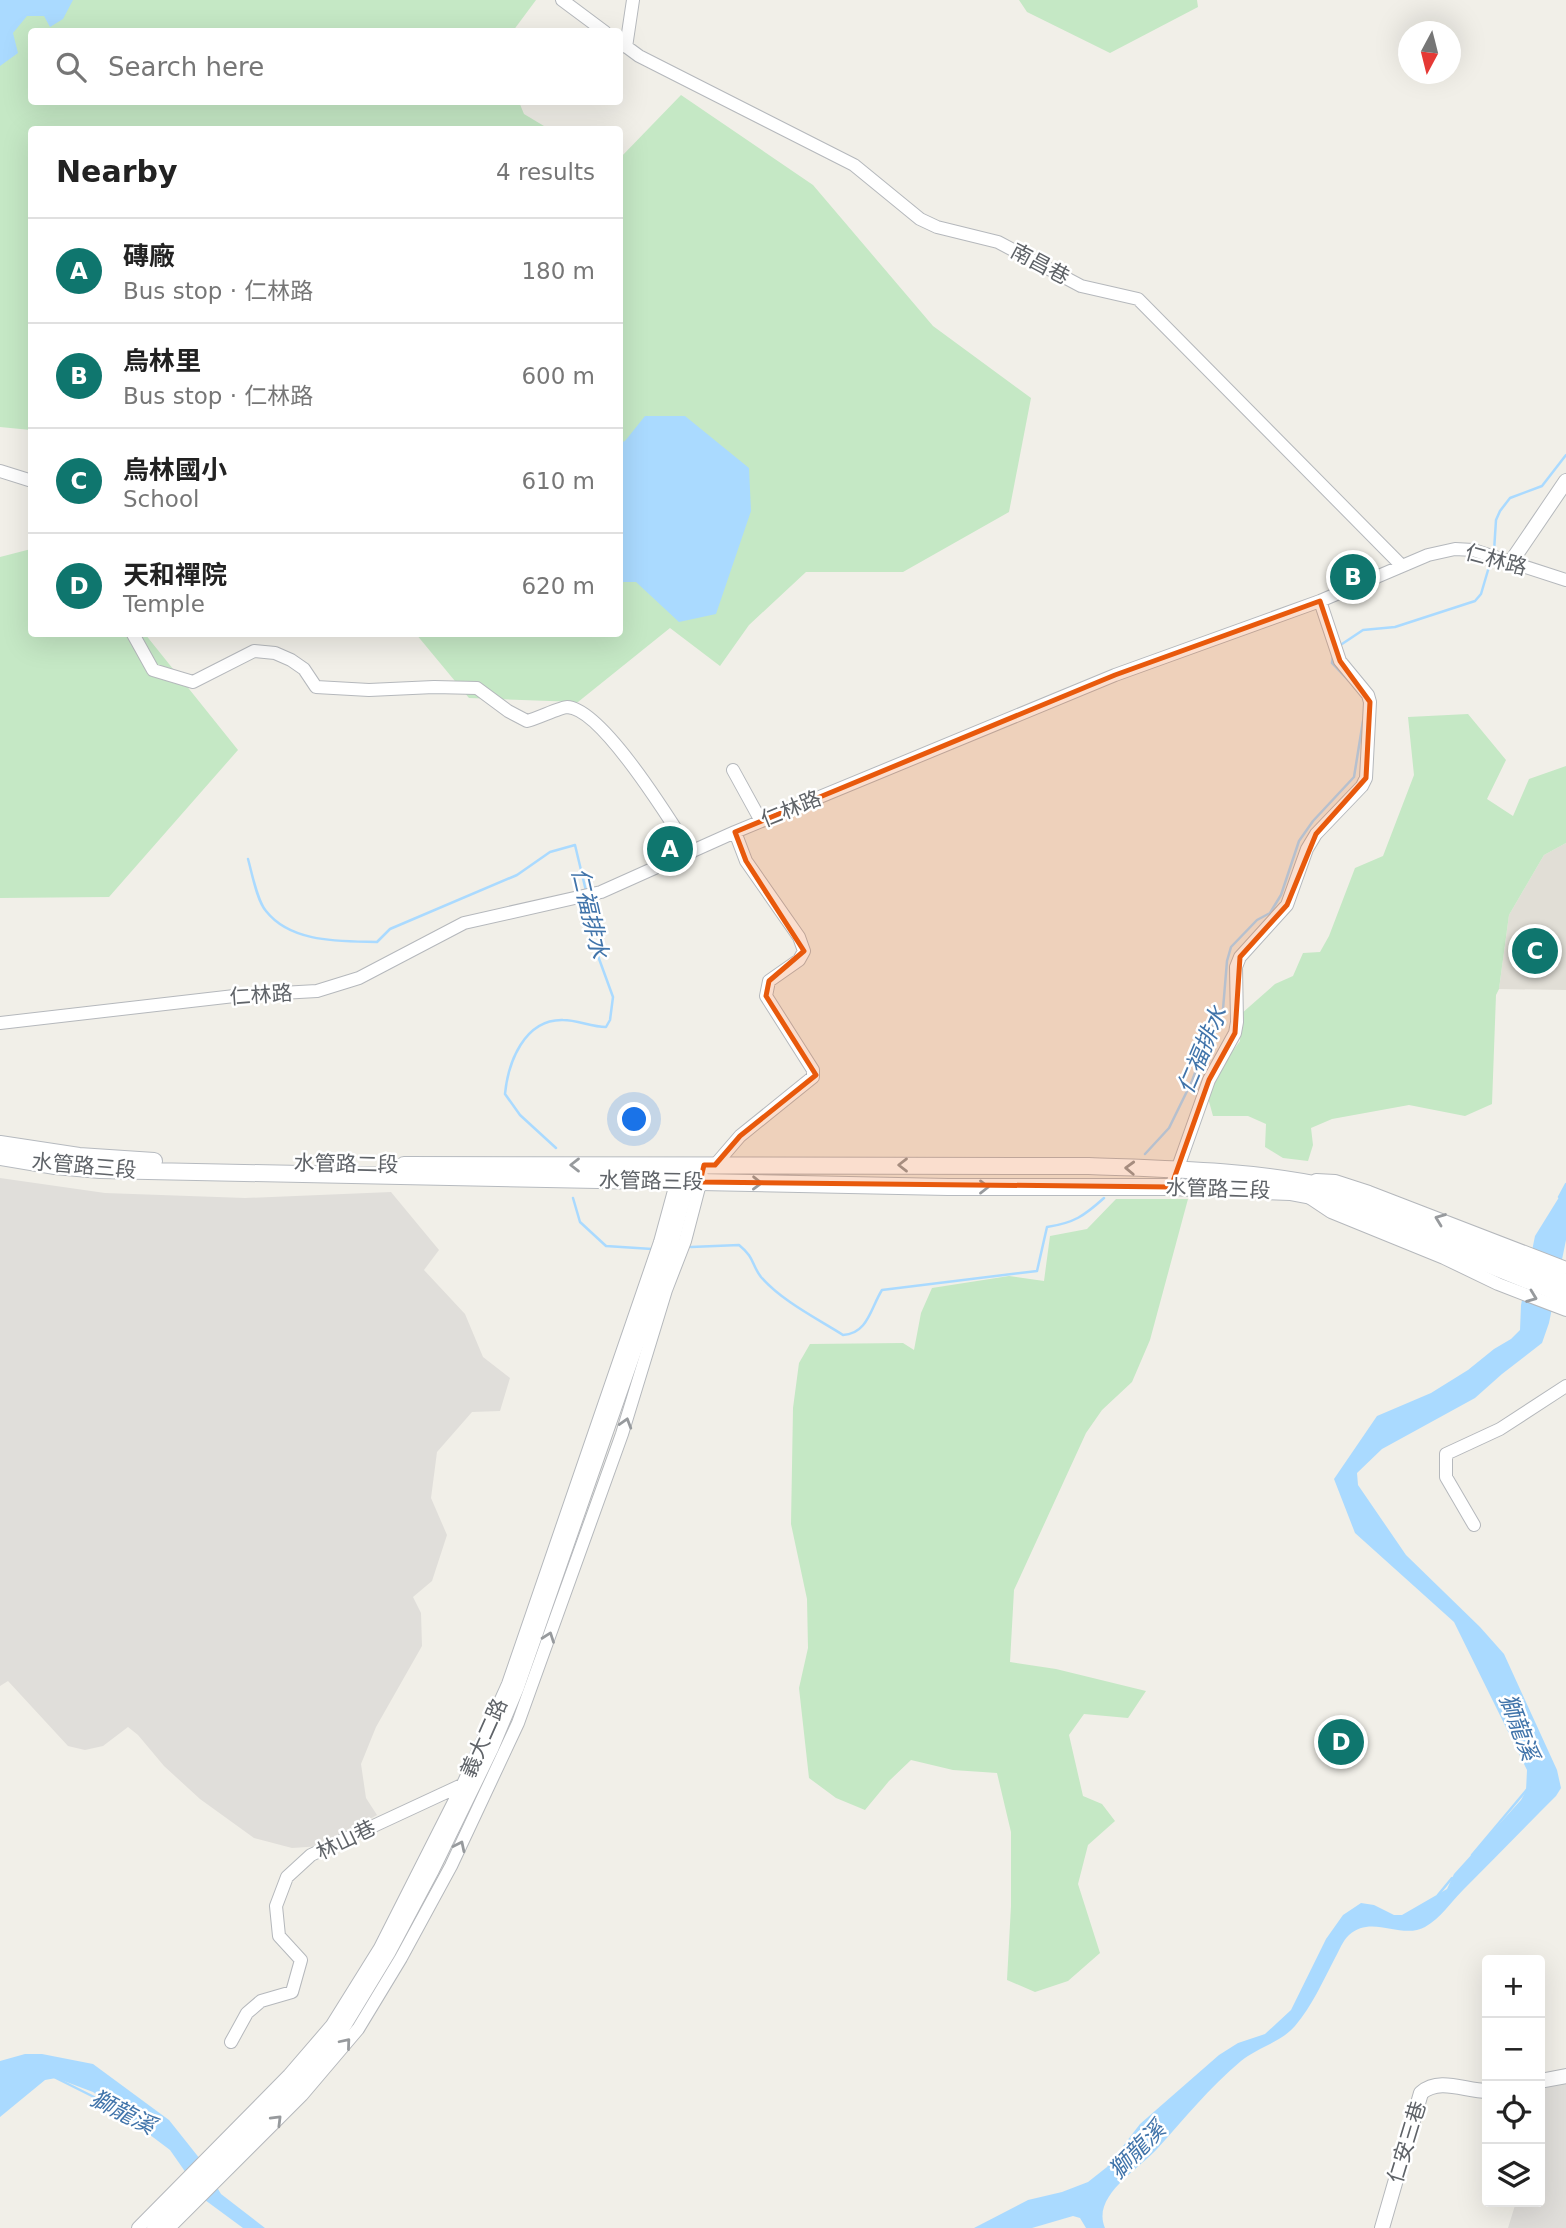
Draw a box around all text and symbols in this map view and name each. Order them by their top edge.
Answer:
north arrow [1398,21,1461,84]
search box [28,28,623,105]
icon: search [52,48,90,86]
text: Search here [108,52,264,82]
text: Nearby [56,154,178,189]
text: 4 results [496,159,595,185]
street label: 南昌巷 [1007,239,1073,289]
text: 磚廠 [123,241,175,271]
text: A [70,258,88,284]
text: 180 m [521,258,595,284]
text: Bus stop · 仁林路 [123,278,313,304]
text: 烏林里 [123,346,201,376]
text: B [70,363,88,389]
text: 600 m [521,363,595,389]
text: Bus stop · 仁林路 [123,383,313,409]
text: 烏林國小 [123,455,227,485]
text: C [71,468,87,494]
text: 610 m [521,468,595,494]
text: School [123,486,199,512]
street label: 仁林路 [1462,540,1530,580]
pin: B [1330,551,1376,603]
text: 天和禪院 [123,560,227,590]
text: D [69,573,89,599]
text: 620 m [521,573,595,599]
text: Temple [123,591,205,617]
street label: 仁林路 [757,786,825,832]
pin: A [647,823,693,875]
water label: 仁福排水 [567,865,613,962]
pin: C [1512,925,1558,977]
street label: 仁林路 [229,981,293,1009]
water label: 仁福排水 [1172,1002,1232,1097]
your location [617,1102,651,1136]
street label: 水管路三段 [31,1149,137,1183]
street label: 水管路二段 [293,1151,399,1177]
one-way arrow [569,1157,580,1173]
one-way arrow [897,1157,907,1173]
one-way arrow [1124,1160,1135,1175]
street label: 水管路三段 [598,1168,704,1194]
one-way arrow [752,1175,763,1191]
street label: 水管路三段 [1165,1175,1271,1203]
one-way arrow [980,1179,990,1195]
one-way arrow [1434,1213,1446,1227]
one-way arrow [1525,1289,1537,1303]
one-way arrow [617,1417,632,1429]
one-way arrow [541,1632,555,1644]
water label: 獅龍溪 [1494,1690,1545,1767]
street label: 義大二路 [456,1695,512,1781]
pin: D [1318,1716,1364,1768]
street label: 林山巷 [312,1815,380,1865]
one-way arrow [452,1841,466,1853]
map controls [1482,1955,1545,2207]
button: + [1482,1955,1545,2018]
button: − [1482,2018,1545,2081]
one-way arrow [338,2038,350,2051]
button: locate [1482,2081,1545,2144]
water label: 獅龍溪 [86,2085,162,2141]
street label: 仁安三巷 [1383,2098,1431,2186]
water label: 獅龍溪 [1104,2114,1172,2184]
one-way arrow [269,2115,282,2128]
button: layers [1482,2144,1545,2207]

